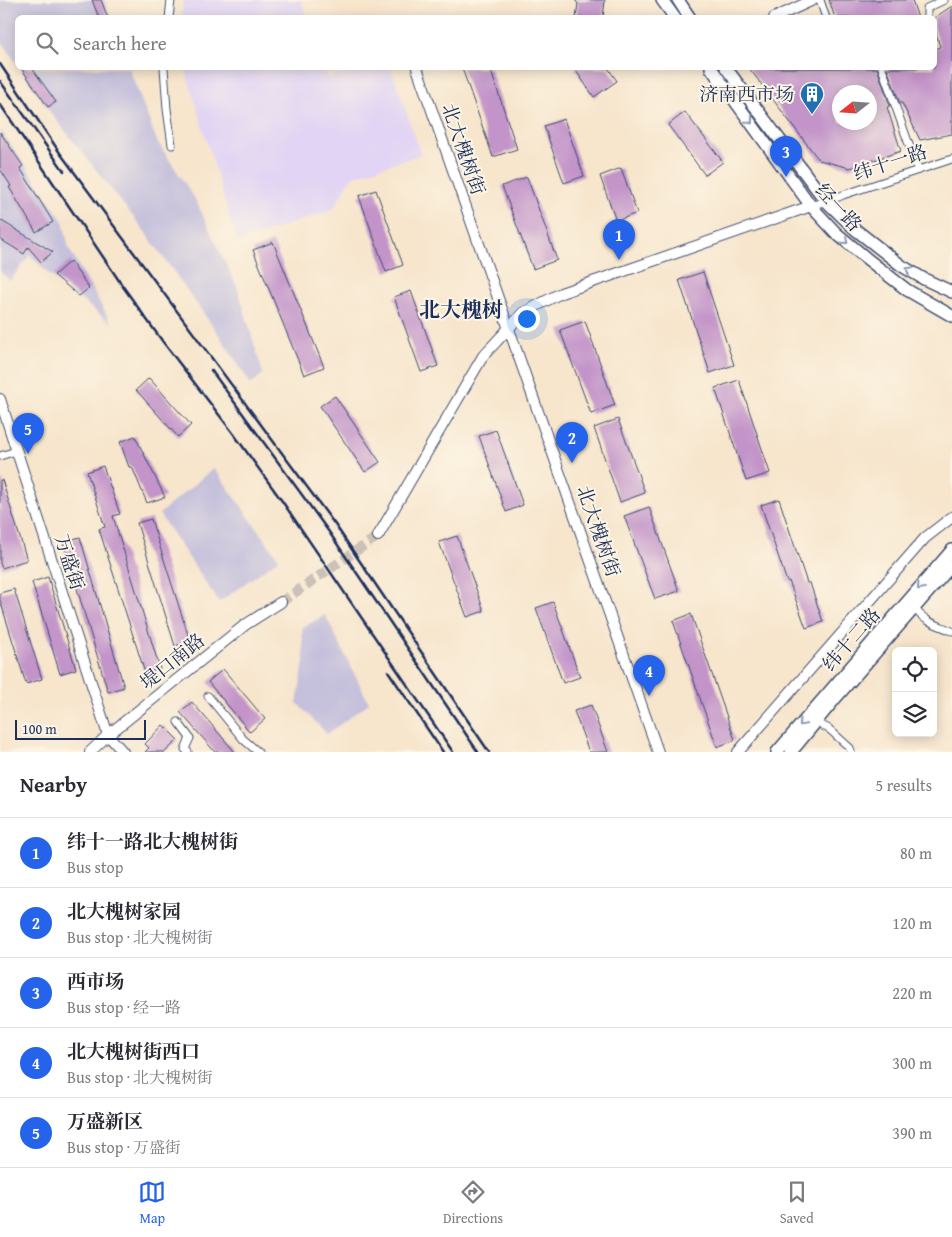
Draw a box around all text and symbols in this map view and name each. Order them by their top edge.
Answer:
search box [15,15,937,70]
icon: search [33,29,61,57]
text: Search here [73,29,167,57]
place label: 济南西市场 [699,80,794,108]
building icon: 济南西市场 [799,81,825,115]
north arrow [832,85,877,130]
street label: 北大槐树街 [435,100,493,198]
one-way arrow [744,115,753,125]
pin: 3 [770,136,802,177]
street label: 纬十一路 [850,137,930,187]
street label: 经一路 [809,177,869,237]
pin: 1 [603,219,635,260]
one-way arrow [840,235,849,244]
one-way arrow [905,266,914,276]
district label: 北大槐树 [419,294,503,325]
your location [514,306,540,332]
pin: 5 [12,413,44,454]
pin: 2 [556,422,588,463]
street label: 北大槐树街 [570,482,628,580]
street label: 万盛街 [48,531,92,593]
one-way arrow [917,581,926,590]
street label: 纬十二路 [815,601,887,677]
street label: 堤口南路 [134,626,210,696]
map controls [892,647,937,737]
button: locate [892,647,937,692]
pin: 4 [633,655,665,696]
button: layers [892,692,937,737]
scale bar [15,717,146,740]
one-way arrow [799,717,808,726]
text: 100 m [22,719,57,739]
text: Nearby [20,769,87,800]
text: 5 results [875,773,932,797]
text: 纬十一路北大槐树街 [67,827,238,855]
text: 1 [32,841,40,865]
text: 80 m [900,841,932,865]
text: Bus stop [67,855,123,879]
text: 北大槐树家园 [67,897,181,925]
text: 2 [32,911,40,935]
text: 120 m [892,911,932,935]
text: Bus stop · 北大槐树街 [67,925,213,949]
text: 西市场 [67,967,124,995]
text: 3 [32,981,40,1005]
text: 220 m [892,981,932,1005]
text: Bus stop · 经一路 [67,995,181,1019]
text: 北大槐树街西口 [67,1037,200,1065]
text: 4 [32,1051,40,1075]
text: 300 m [892,1051,932,1075]
text: Bus stop · 北大槐树街 [67,1065,213,1089]
text: 万盛新区 [67,1107,143,1135]
text: 5 [32,1121,40,1145]
text: 390 m [892,1121,932,1145]
text: Bus stop · 万盛街 [67,1135,181,1159]
tab: Map [138,1178,166,1228]
tab: Directions [443,1178,503,1228]
tab: Saved [780,1178,814,1228]

